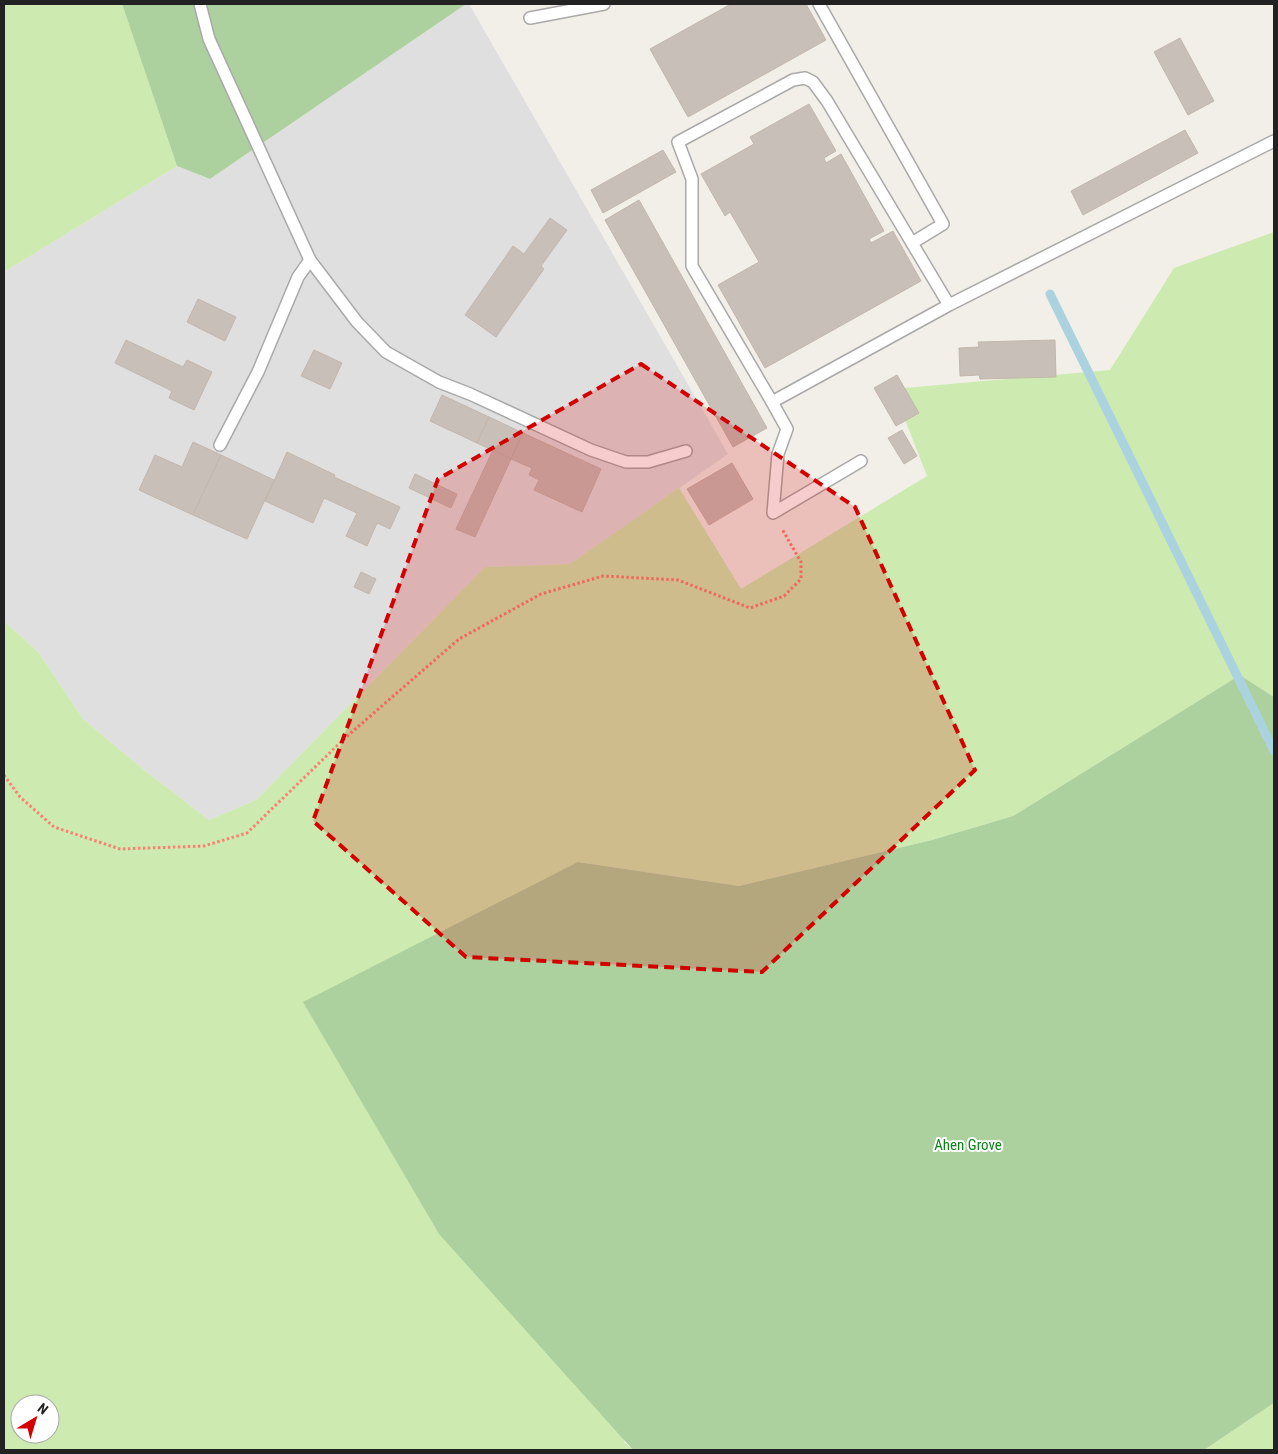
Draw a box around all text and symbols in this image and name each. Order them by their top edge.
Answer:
park label: Ahen Grove [934,1136,1002,1154]
north arrow [10,1394,60,1444]
text: N [35,1400,51,1418]

